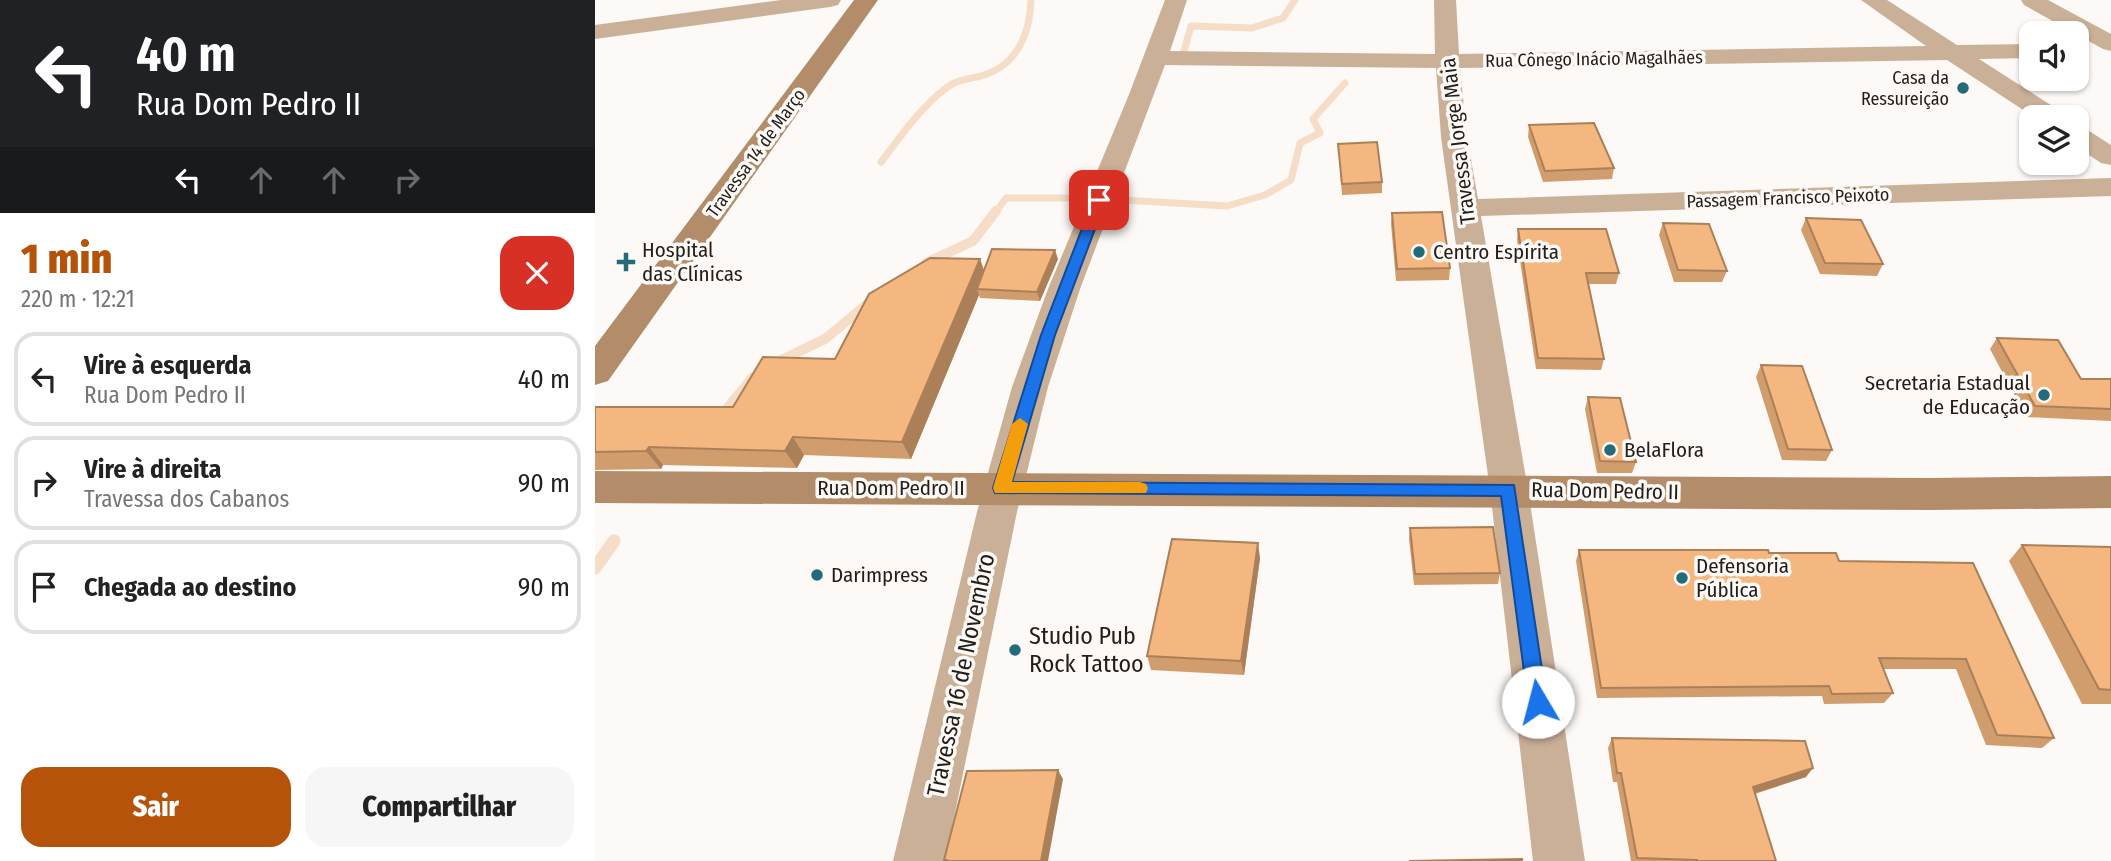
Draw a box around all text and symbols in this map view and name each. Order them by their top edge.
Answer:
map controls [2019,21,2089,175]
button: sound [2019,21,2089,91]
text: 40 m [136,25,236,84]
icon: left [21,28,112,119]
street label: Rua Cônego Inácio Magalhães [1485,46,1703,72]
street label: Travessa Jorge Maia [1435,56,1481,226]
place label: Casa da Ressureição [1861,67,1949,110]
marker: Casa da Ressureição [1955,80,1971,96]
street label: Travessa 14 de Março [702,84,810,222]
text: Rua Dom Pedro II [136,85,361,123]
button: layers [2019,105,2089,175]
icon: left [169,161,207,199]
icon: ahead [242,161,280,199]
icon: ahead [315,161,353,199]
icon: right [388,161,426,199]
pin [1069,170,1129,230]
icon: arrive [1080,181,1118,219]
street label: Passagem Francisco Peixoto [1686,183,1890,213]
text: 1 min [21,234,112,284]
button: close [500,236,574,310]
place label: Hospital das Clínicas [642,237,743,287]
place label: Centro Espírita [1433,239,1559,265]
marker: Centro Espírita [1411,244,1427,260]
marker: Hospital das Clínicas [616,252,636,272]
text: 220 m · 12:21 [21,285,135,313]
text: Vire à esquerda [84,350,251,381]
icon: left [25,360,63,398]
text: 40 m [518,364,570,395]
place label: Secretaria Estadual de Educação [1865,370,2030,420]
text: Rua Dom Pedro II [84,381,246,409]
marker: Secretaria Estadual de Educação [2036,387,2052,403]
place label: BelaFlora [1624,437,1704,463]
marker: BelaFlora [1602,442,1618,458]
text: Vire à direita [84,454,222,485]
icon: right [25,464,63,502]
text: 90 m [518,468,570,499]
street label: Rua Dom Pedro II [817,475,965,501]
street label: Rua Dom Pedro II [1531,477,1679,505]
text: Travessa dos Cabanos [84,485,289,513]
street label: Travessa 16 de Novembro [922,551,1000,799]
place label: Defensoria Pública [1696,553,1789,603]
place label: Darimpress [831,562,928,588]
marker: Darimpress [809,567,825,583]
icon: arrive [25,568,63,606]
marker: Defensoria Pública [1674,570,1690,586]
text: Chegada ao destino [84,572,296,603]
text: 90 m [518,572,570,603]
place label: Studio Pub Rock Tattoo [1029,622,1144,678]
marker: Studio Pub Rock Tattoo [1007,642,1023,658]
position arrow [1501,665,1575,739]
button: Sair [21,767,291,847]
button: Compartilhar [305,767,574,847]

